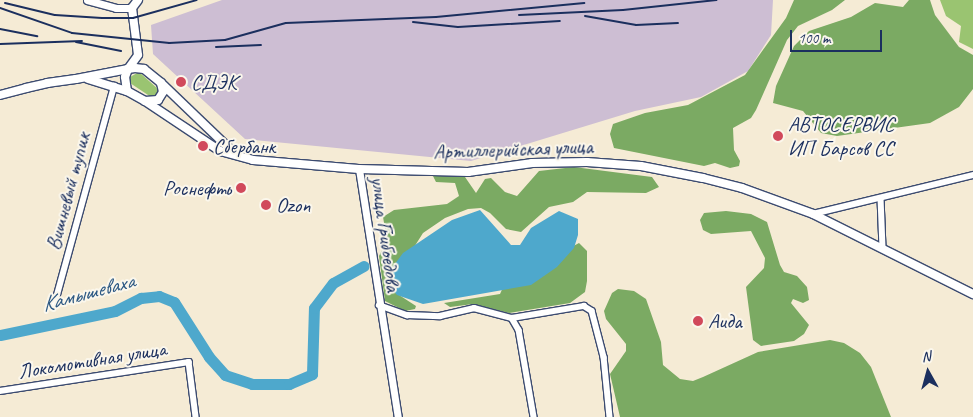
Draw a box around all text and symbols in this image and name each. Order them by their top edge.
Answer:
scale bar [793,20,886,52]
text: 100 m [798,29,830,48]
place label: СДЭК [191,69,237,95]
marker: СДЭК [175,76,187,88]
place label: АВТОСЕРВИС ИП Барсов СС [788,111,894,161]
street label: Вишневый тупик [40,129,96,253]
marker: АВТОСЕРВИС ИП Барсов СС [772,130,784,142]
place label: Сбербанк [213,133,275,159]
street label: Артиллерийская улица [432,134,594,164]
marker: Сбербанк [197,140,209,152]
place label: Роснефть [163,175,231,201]
street label: улица Грибоедова [365,175,407,293]
marker: Роснефть [235,182,247,194]
place label: Ozon [276,192,311,218]
marker: Ozon [260,199,272,211]
water label: Камышеваха [39,268,137,318]
place label: Аида [708,308,742,334]
marker: Аида [692,315,704,327]
street label: Локомотивная улица [16,336,168,384]
north arrow [903,347,953,397]
text: N [921,348,931,366]

